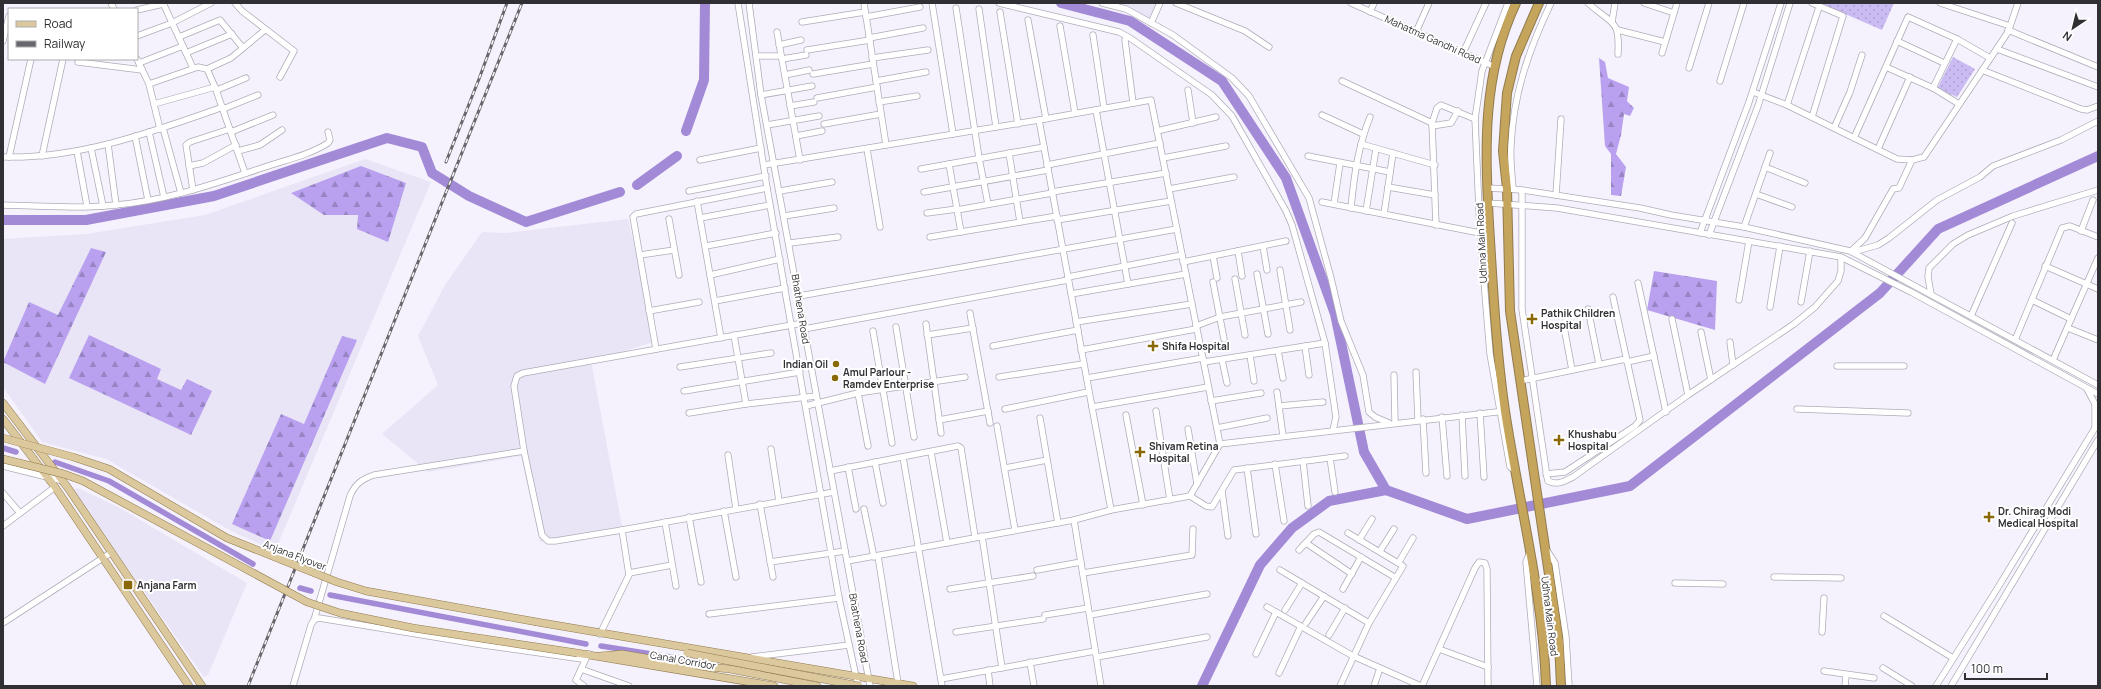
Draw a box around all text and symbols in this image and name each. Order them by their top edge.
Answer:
legend [8,8,138,60]
north arrow [2053,8,2093,48]
street label: Mahatma Gandhi Road [1383,11,1483,67]
text: Road [44,15,72,32]
text: N [2059,28,2075,45]
text: Railway [44,35,86,52]
street label: Udhna Main Road [1472,202,1490,283]
street label: Bhathena Road [789,273,813,345]
place label: Pathik Children Hospital [1541,306,1615,332]
marker: Pathik Children Hospital [1526,313,1538,325]
place label: Shifa Hospital [1162,339,1230,353]
marker: Shifa Hospital [1147,340,1159,352]
place label: Indian Oil [783,357,828,371]
marker: Indian Oil [831,359,841,369]
place label: Amul Parlour - Ramdev Enterprise [843,365,934,391]
marker: Amul Parlour - Ramdev Enterprise [830,373,840,383]
place label: Khushabu Hospital [1568,427,1617,453]
marker: Khushabu Hospital [1553,434,1565,446]
place label: Shivam Retina Hospital [1149,439,1219,465]
marker: Shivam Retina Hospital [1134,446,1146,458]
place label: Dr. Chirag Modi Medical Hospital [1998,504,2078,530]
marker: Dr. Chirag Modi Medical Hospital [1983,511,1995,523]
street label: Anjana Flyover [262,537,329,574]
street label: Udhna Main Road [1538,575,1562,657]
place label: Anjana Farm [137,578,196,592]
marker: Anjana Farm [122,579,134,591]
street label: Bhathena Road [846,592,872,664]
street label: Canal Corridor [649,647,717,673]
scale bar [1965,655,2047,681]
text: 100 m [1971,660,2003,677]

